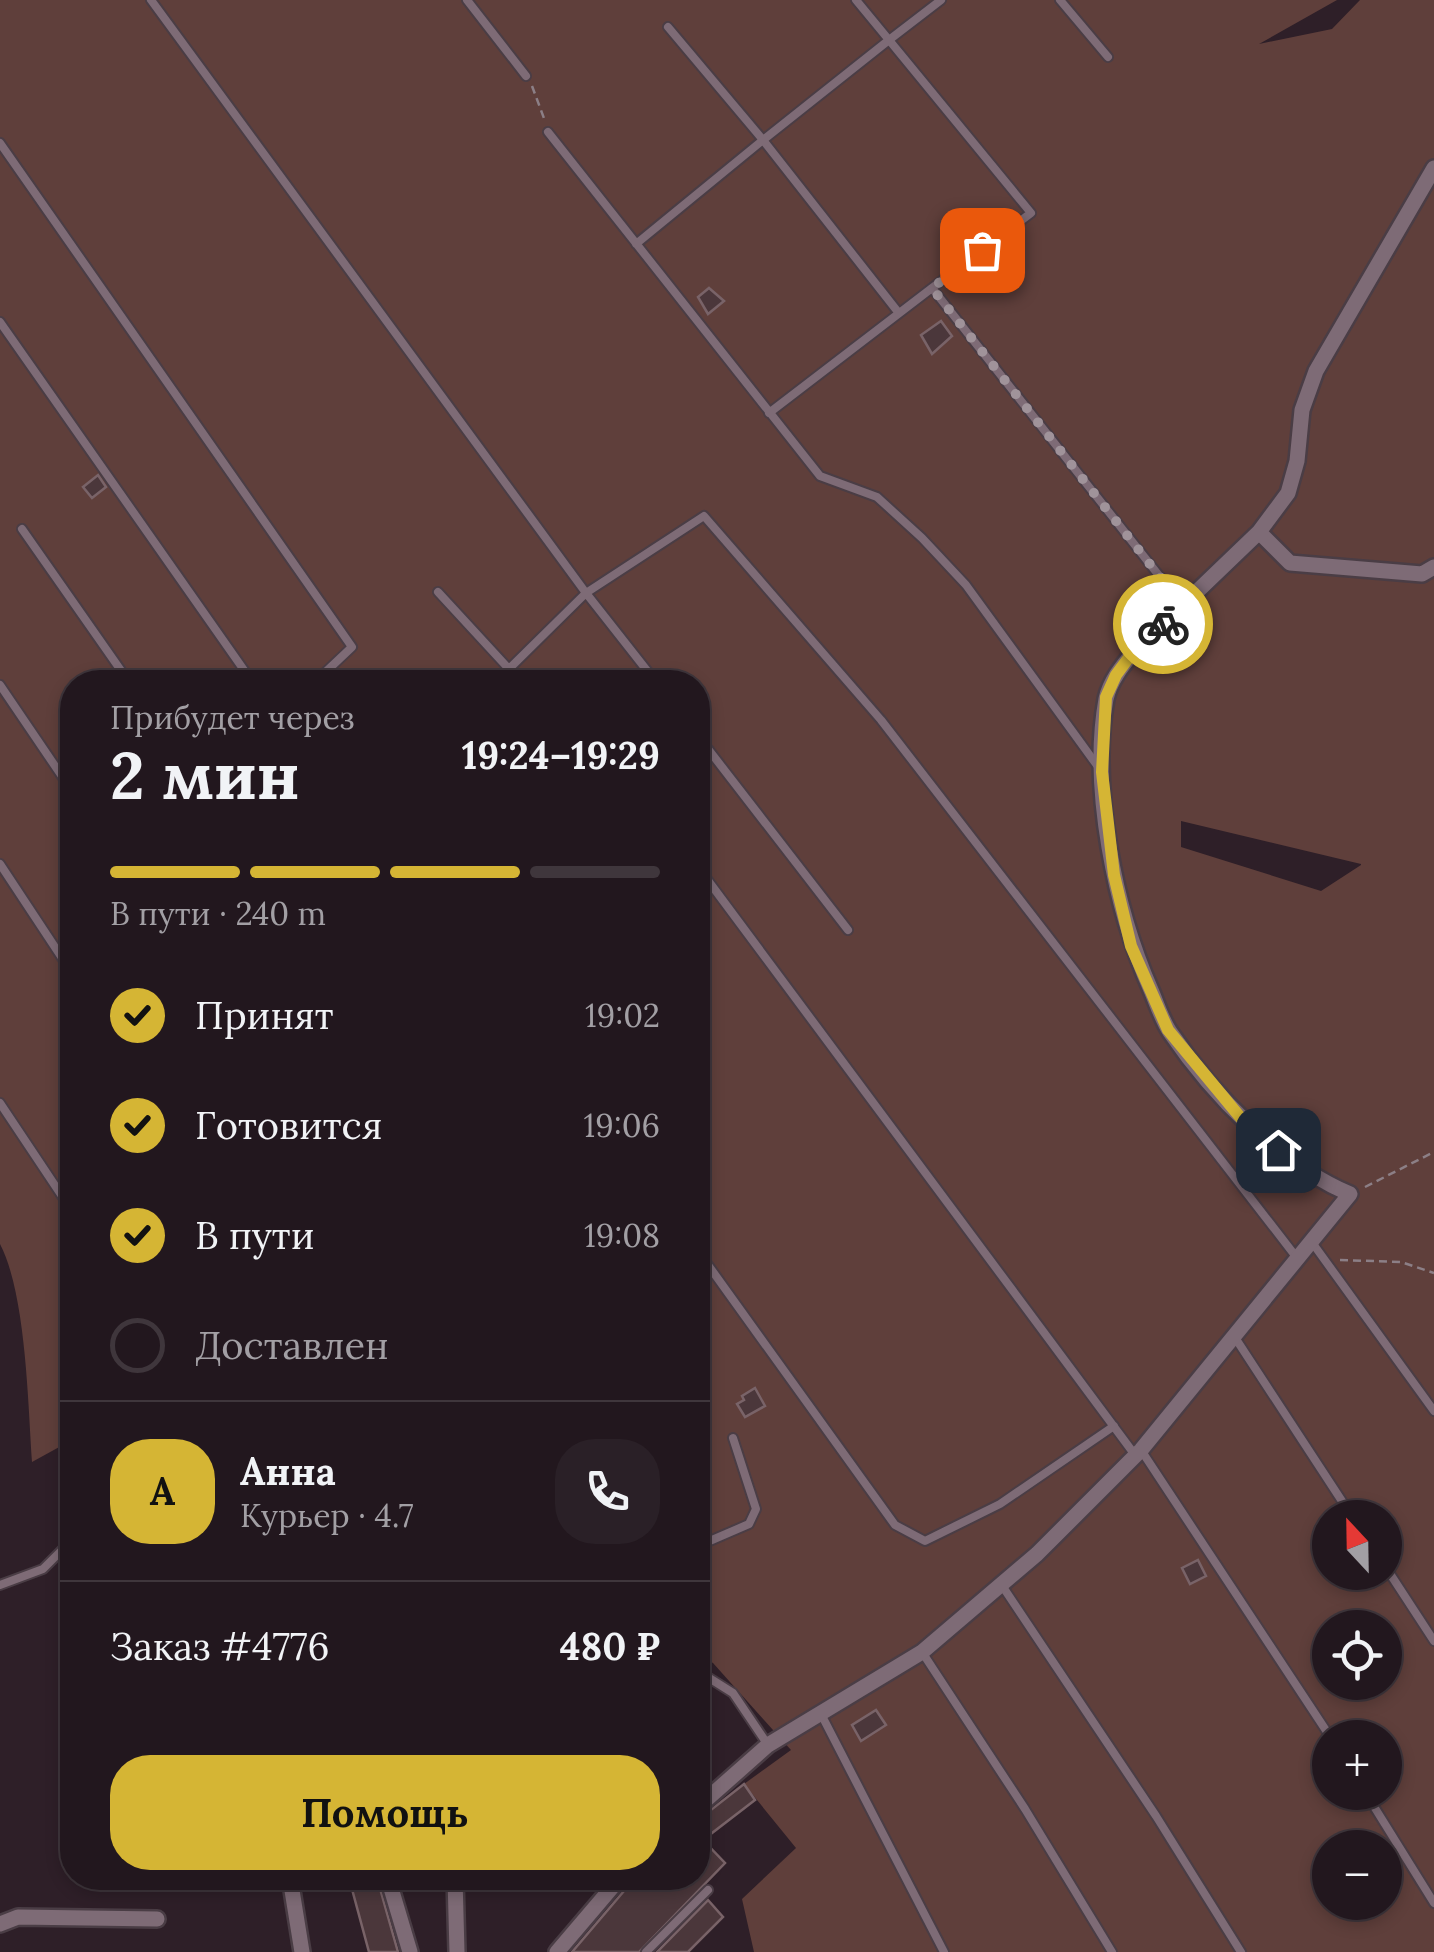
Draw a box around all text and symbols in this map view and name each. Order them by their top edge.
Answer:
pin [940,208,1025,293]
icon: bag [955,223,1010,278]
courier [1113,574,1213,674]
icon: bike [1136,597,1191,652]
text: Прибудет через [110,697,354,738]
text: 19:24–19:29 [462,731,660,779]
text: 2 мин [110,734,300,817]
text: В пути · 240 m [110,893,326,934]
icon: check [110,988,165,1043]
text: Принят [195,991,334,1039]
text: 19:02 [585,995,660,1036]
icon: check [110,1098,165,1153]
text: Готовится [195,1101,382,1149]
text: 19:06 [583,1105,660,1146]
pin [1236,1108,1321,1193]
icon: home [1251,1123,1306,1178]
icon: check [110,1208,165,1263]
text: В пути [195,1211,314,1259]
text: 19:08 [584,1215,660,1256]
text: Доставлен [195,1321,389,1369]
button: phone [555,1439,660,1544]
text: Анна [240,1447,336,1495]
text: А [150,1467,175,1515]
text: Курьер · 4.7 [240,1495,413,1536]
north arrow [1312,1500,1402,1590]
map controls [1312,1500,1402,1920]
button: locate [1312,1610,1402,1700]
text: Заказ #4776 [110,1622,330,1670]
text: 480 ₽ [560,1622,660,1670]
button: + [1312,1720,1402,1810]
button: Помощь [110,1755,660,1870]
button: − [1312,1830,1402,1920]

